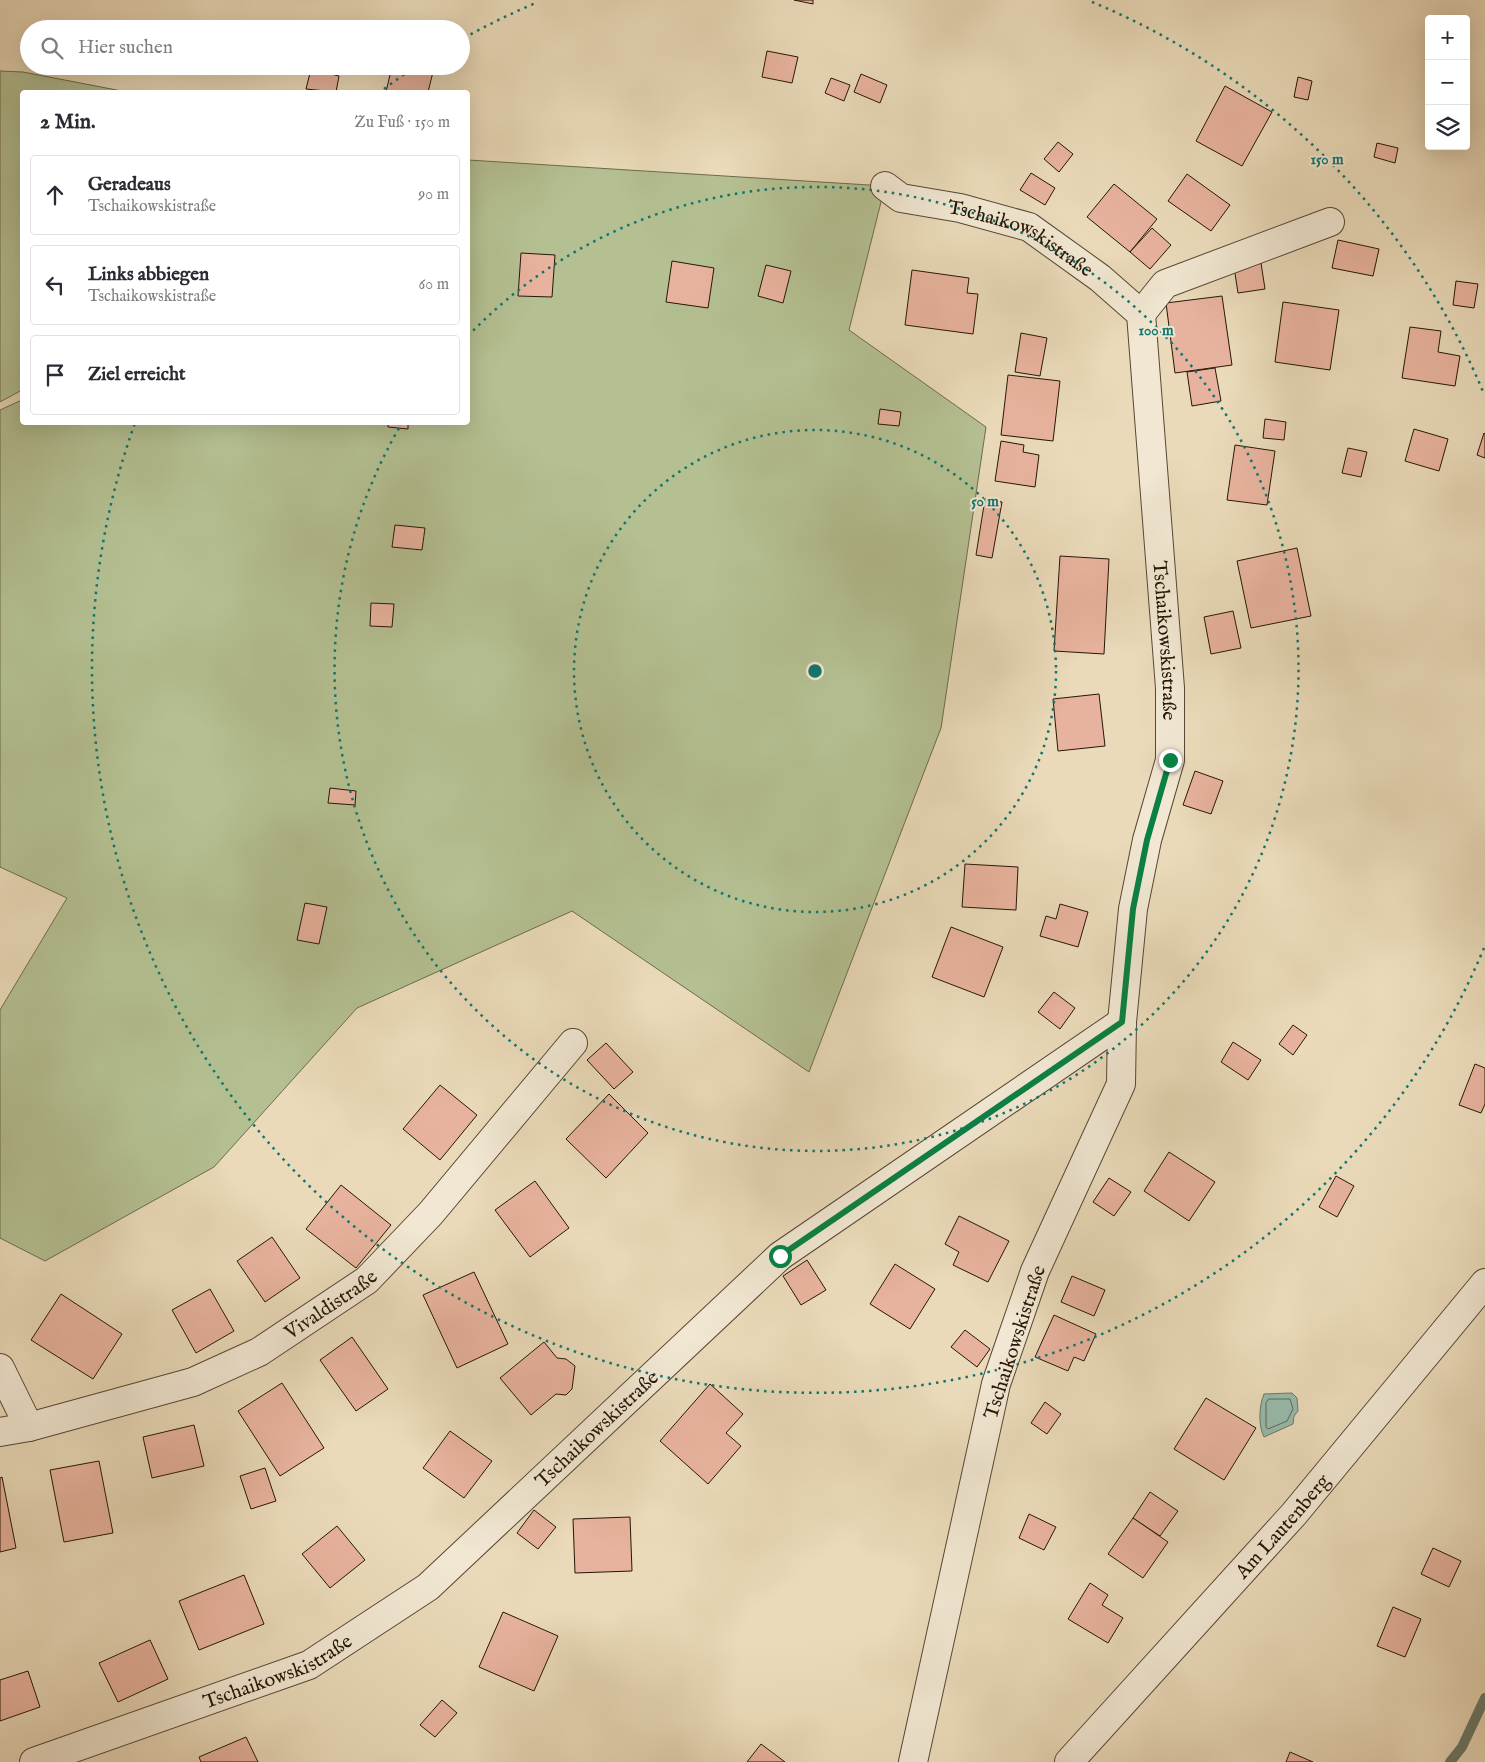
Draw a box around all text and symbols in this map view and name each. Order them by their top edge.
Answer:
map controls [1425,15,1470,150]
button: + [1425,15,1470,60]
search box [20,20,470,75]
icon: search [38,34,66,62]
text: Hier suchen [78,36,173,60]
button: − [1425,60,1470,105]
button: layers [1425,105,1470,150]
text: 2 Min. [40,109,96,136]
text: Zu Fuß · 150 m [354,113,450,133]
text: 150 m [1310,150,1344,169]
text: Geradeaus [88,173,171,197]
icon: ahead [41,181,69,209]
text: 90 m [418,185,449,205]
street label: Tschaikowskistraße [946,195,1098,283]
text: Tschaikowskistraße [88,197,216,217]
text: Links abbiegen [88,263,209,287]
icon: left [41,271,69,299]
text: 60 m [419,275,449,295]
text: Tschaikowskistraße [88,287,216,307]
text: 100 m [1138,321,1174,340]
icon: arrive [41,361,69,389]
text: Ziel erreicht [88,363,186,387]
text: 50 m [971,492,999,511]
street label: Tschaikowskistraße [1146,560,1181,721]
centre of rings [806,662,824,680]
route end [1159,749,1182,772]
route start [769,1245,792,1268]
street label: Tschaikowskistraße [979,1263,1052,1422]
street label: Vivaldistraße [279,1266,384,1346]
street label: Tschaikowskistraße [531,1366,664,1494]
street label: Am Lautenberg [1230,1468,1337,1585]
street label: Tschaikowskistraße [200,1629,357,1715]

